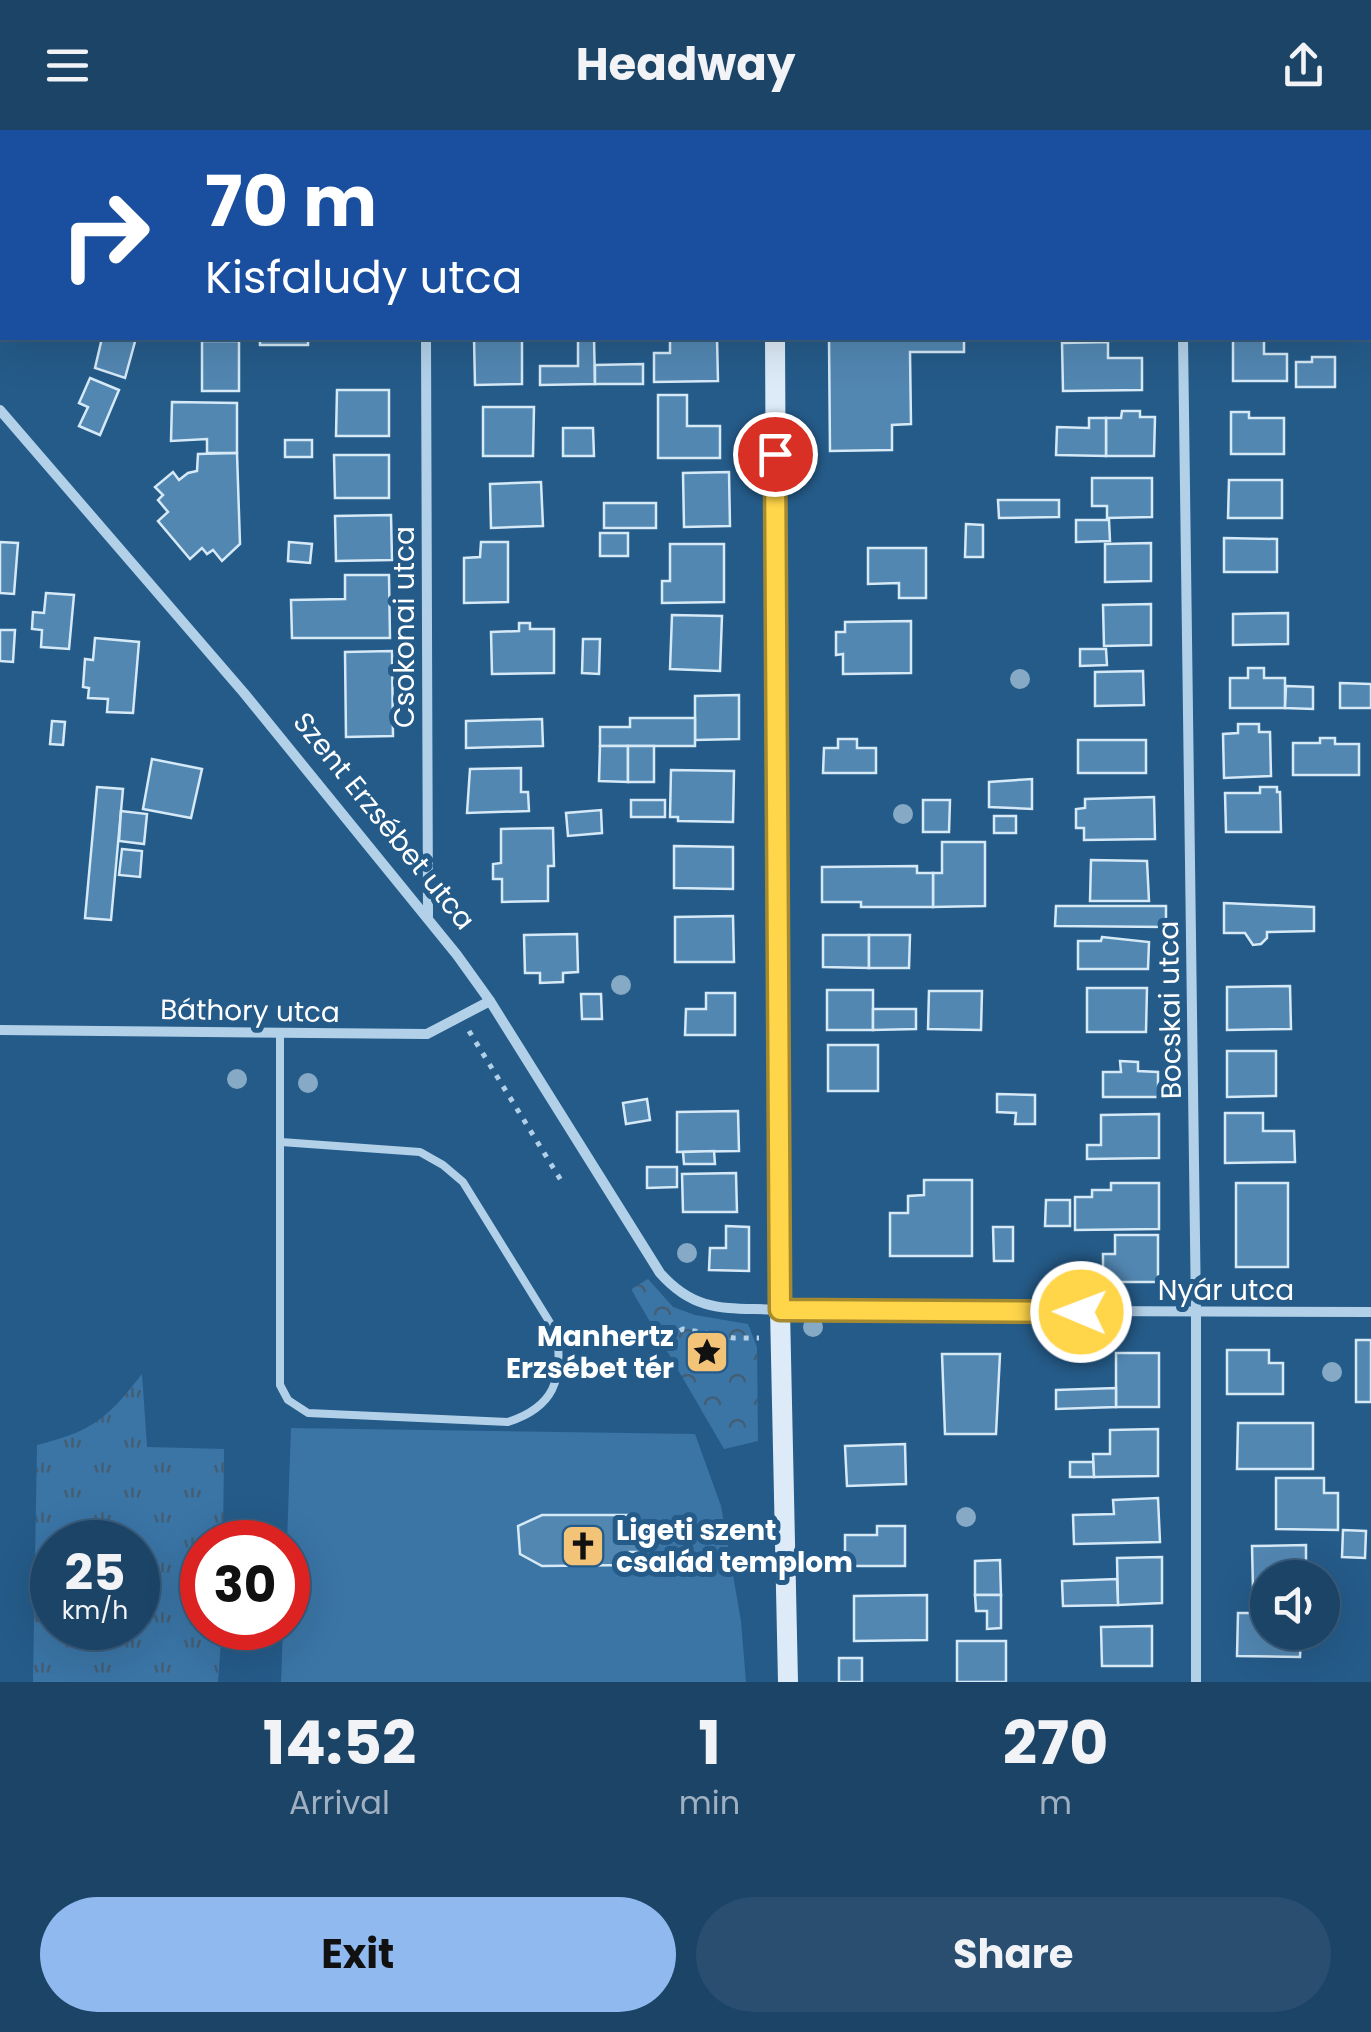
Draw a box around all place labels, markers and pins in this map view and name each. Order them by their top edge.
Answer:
pin [733,412,818,497]
place label: Manhertz Erzsébet tér [506,1317,674,1388]
place icon: Manhertz Erzsébet tér [684,1329,730,1375]
place label: Ligeti szent család templom [616,1511,853,1582]
church icon: Ligeti szent család templom [560,1523,606,1569]

